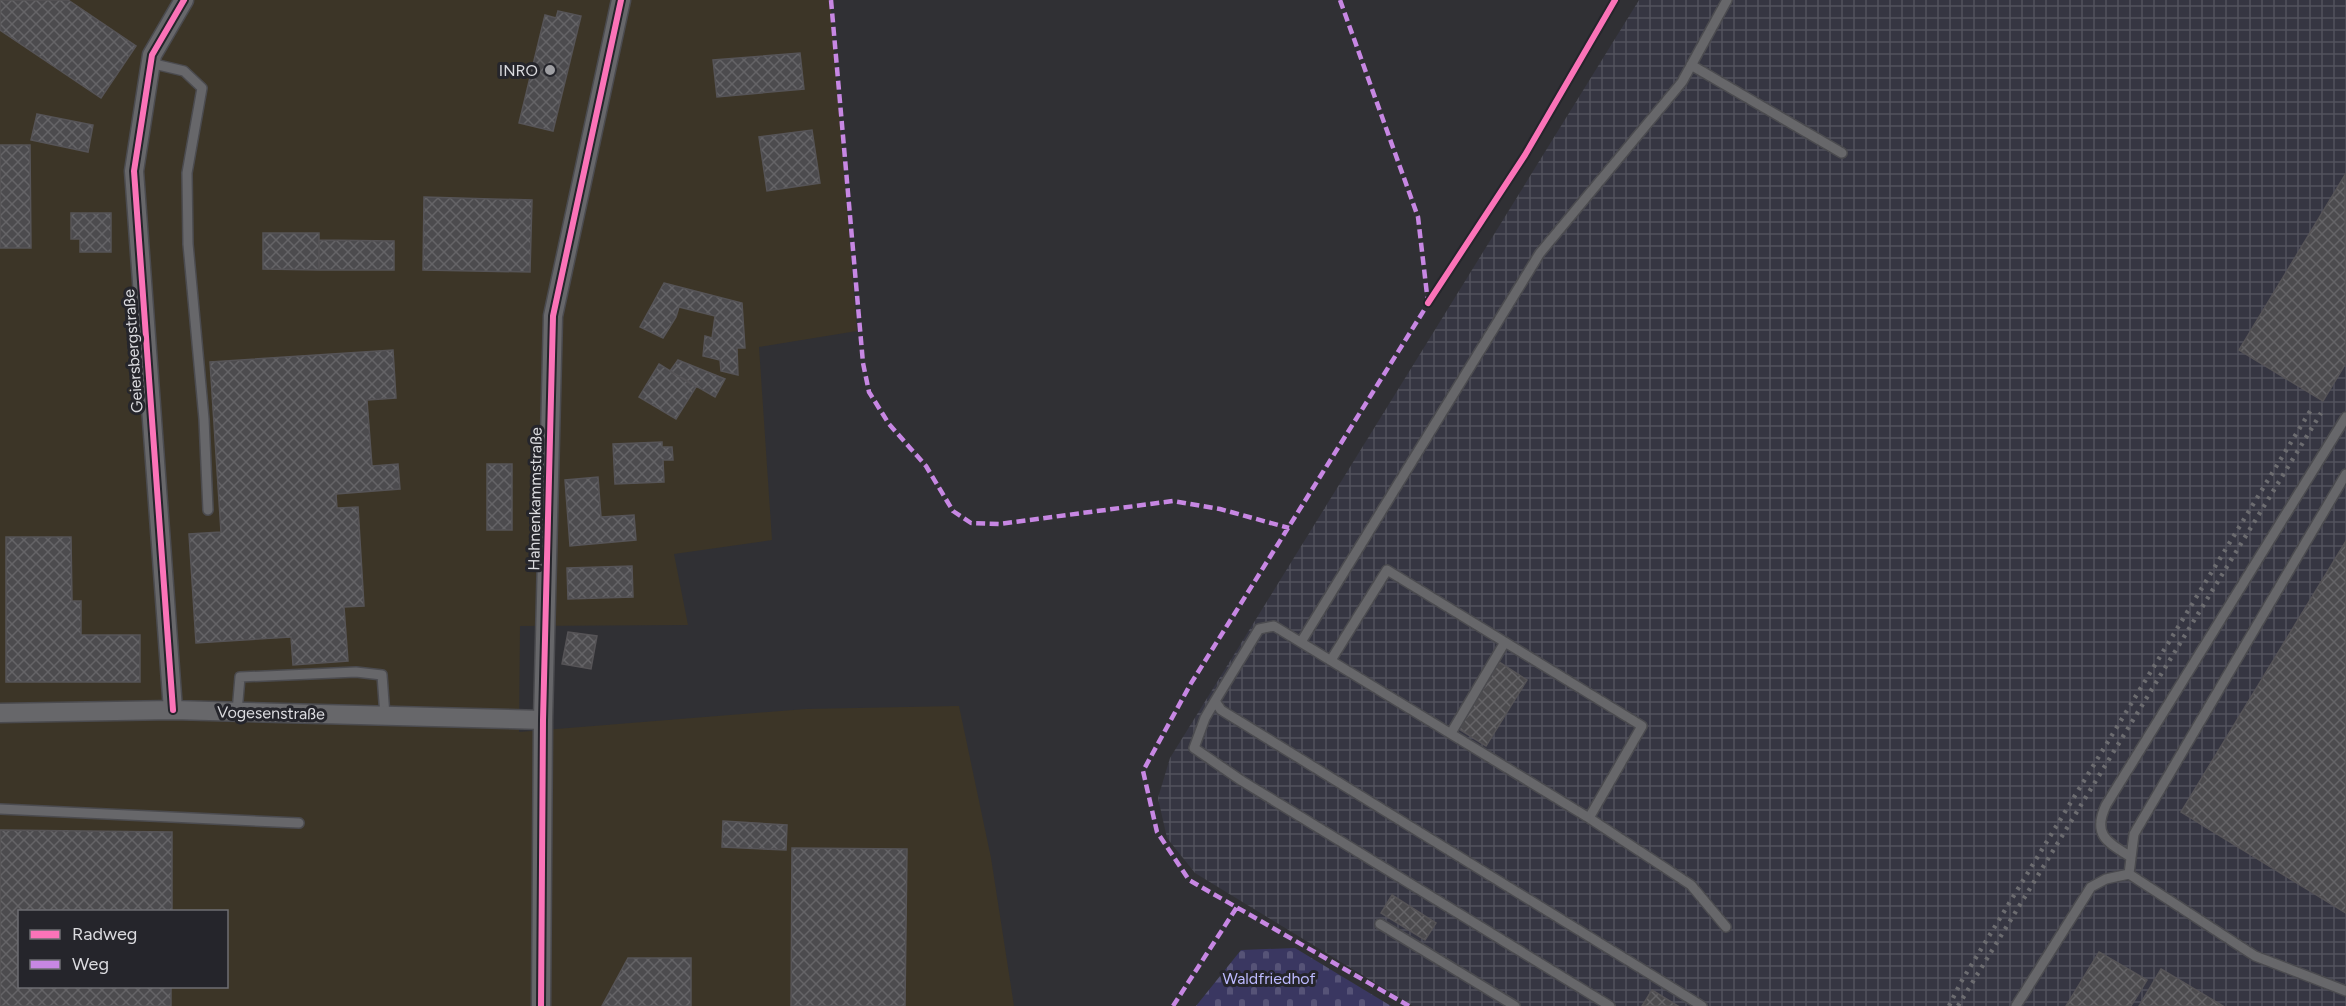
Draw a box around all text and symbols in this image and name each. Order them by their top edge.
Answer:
place label: INRO [499,61,538,80]
marker: INRO [543,63,557,77]
street label: Geiersbergstraße [119,288,147,413]
street label: Hahnenkammstraße [524,427,546,571]
street label: Vogesenstraße [217,703,325,723]
legend [18,910,228,988]
text: Radweg [72,923,137,945]
text: Weg [72,953,109,975]
park label: Waldfriedhof [1222,969,1316,988]

